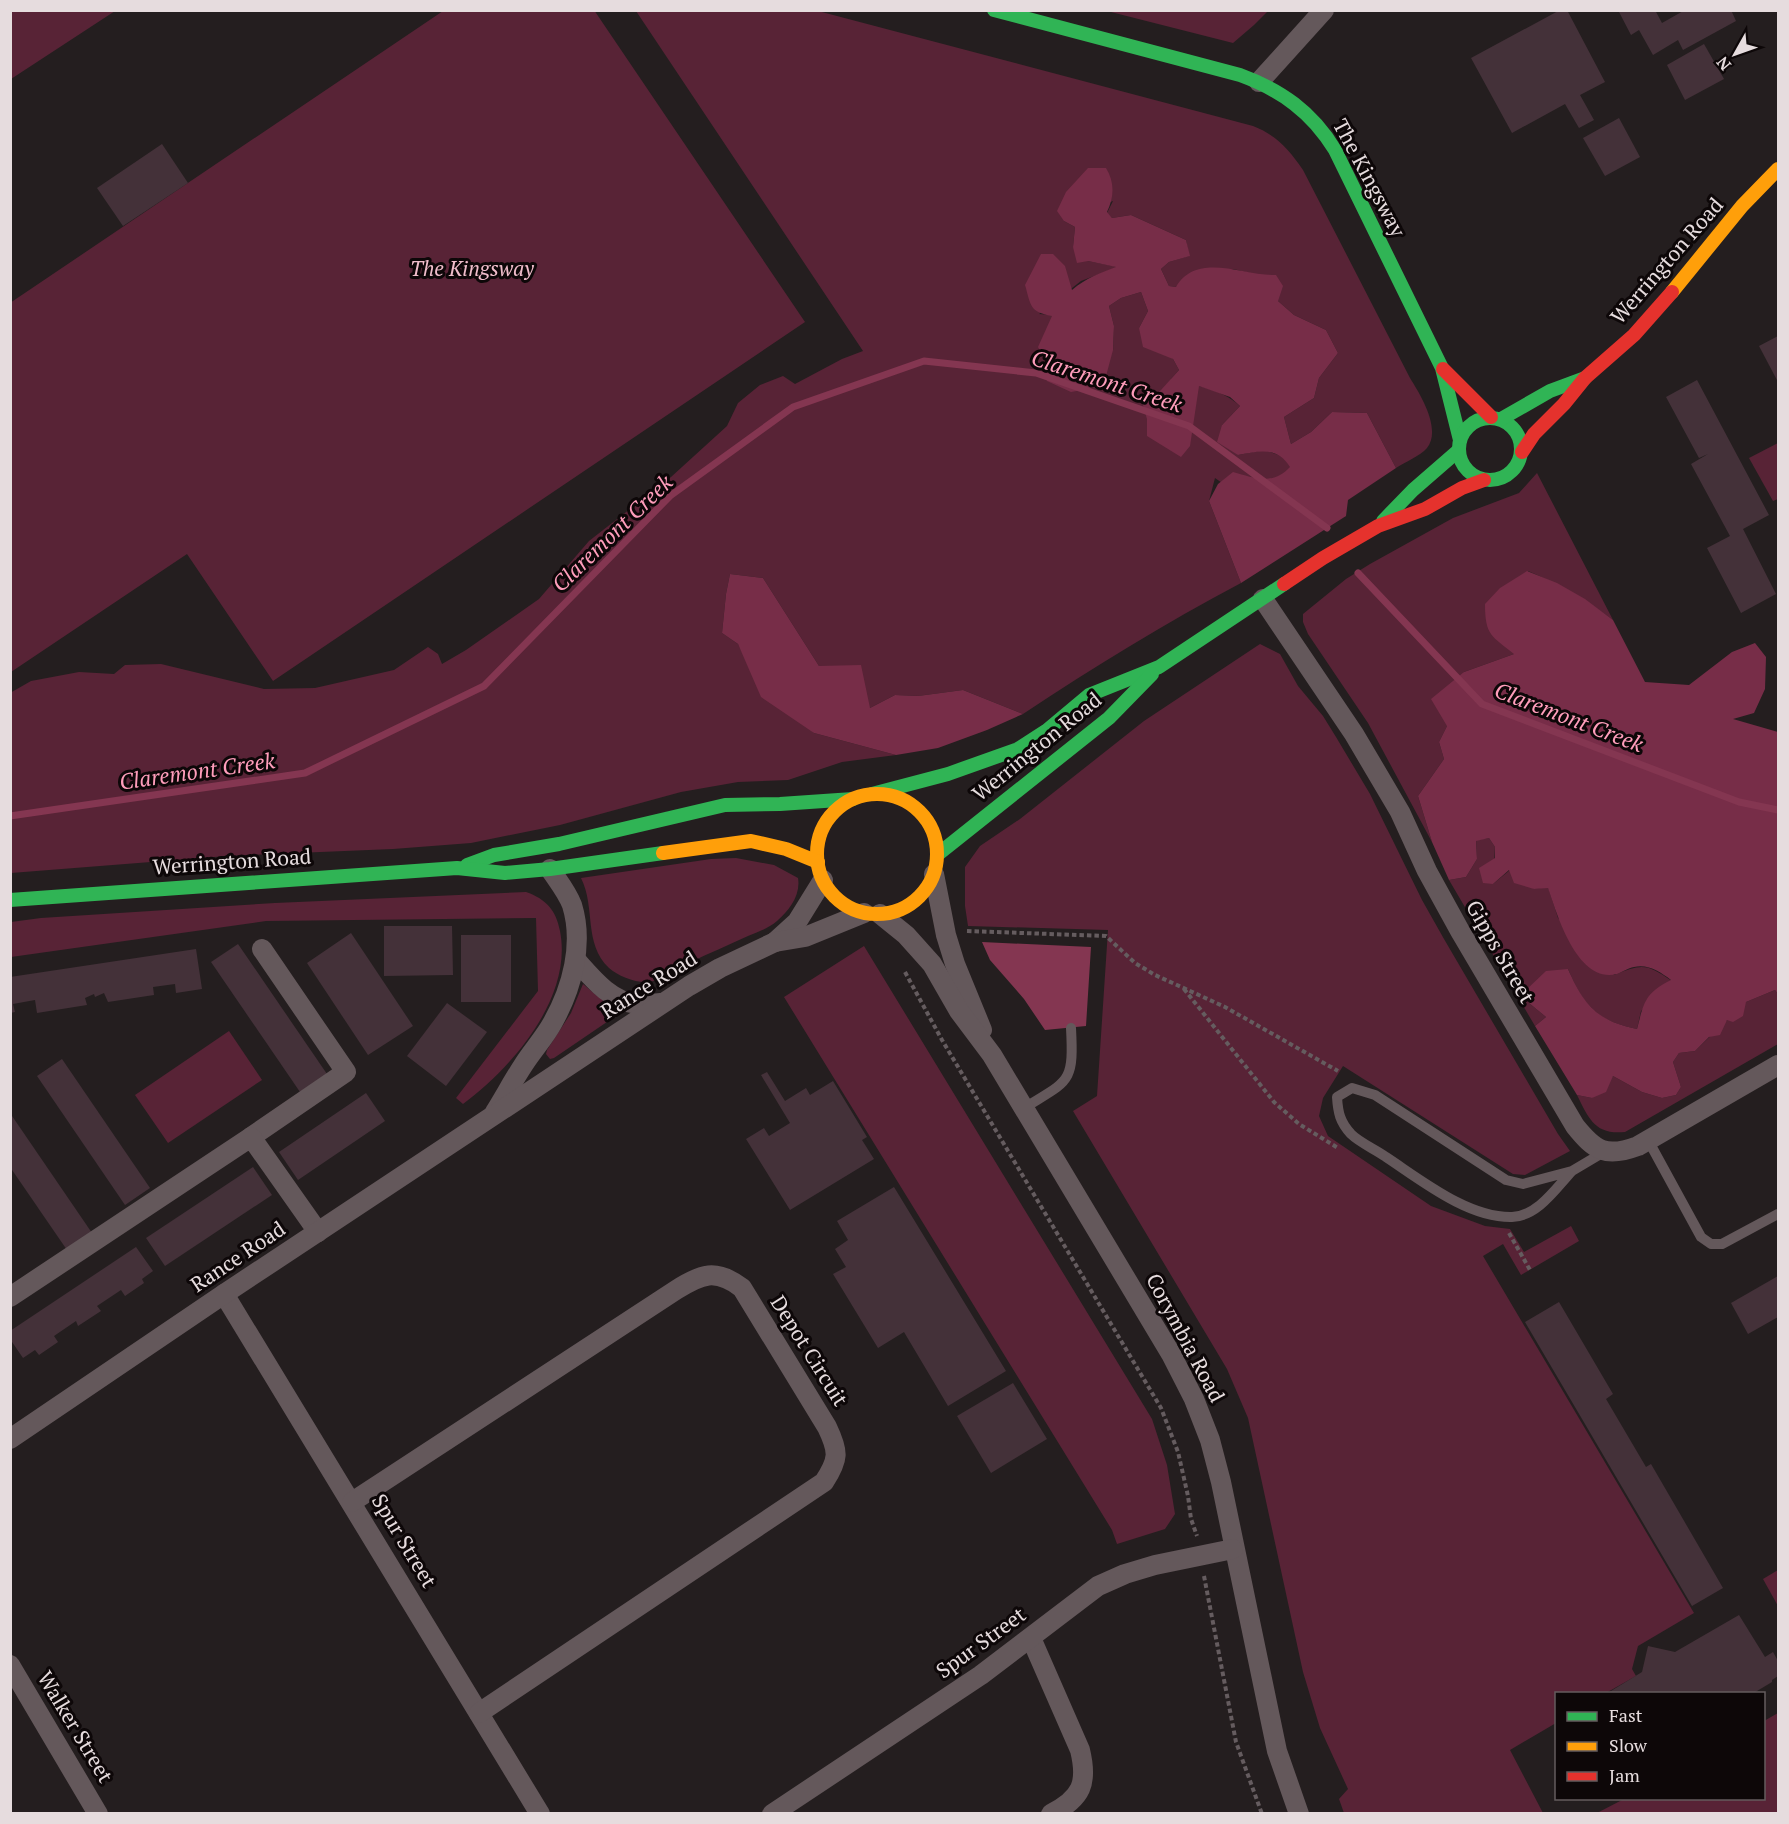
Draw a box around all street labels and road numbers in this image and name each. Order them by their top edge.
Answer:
street label: The Kingsway [1327,114,1413,242]
street label: Werrington Road [1604,191,1729,329]
street label: Werrington Road [966,685,1107,807]
street label: Werrington Road [152,841,312,881]
street label: Gipps Street [1460,895,1542,1008]
street label: Rance Road [595,943,702,1025]
street label: Rance Road [185,1214,290,1298]
street label: Corymbia Road [1140,1268,1232,1407]
street label: Depot Circuit [765,1290,855,1411]
street label: Spur Street [366,1489,444,1593]
street label: Spur Street [930,1600,1031,1684]
street label: Walker Street [32,1665,120,1788]

